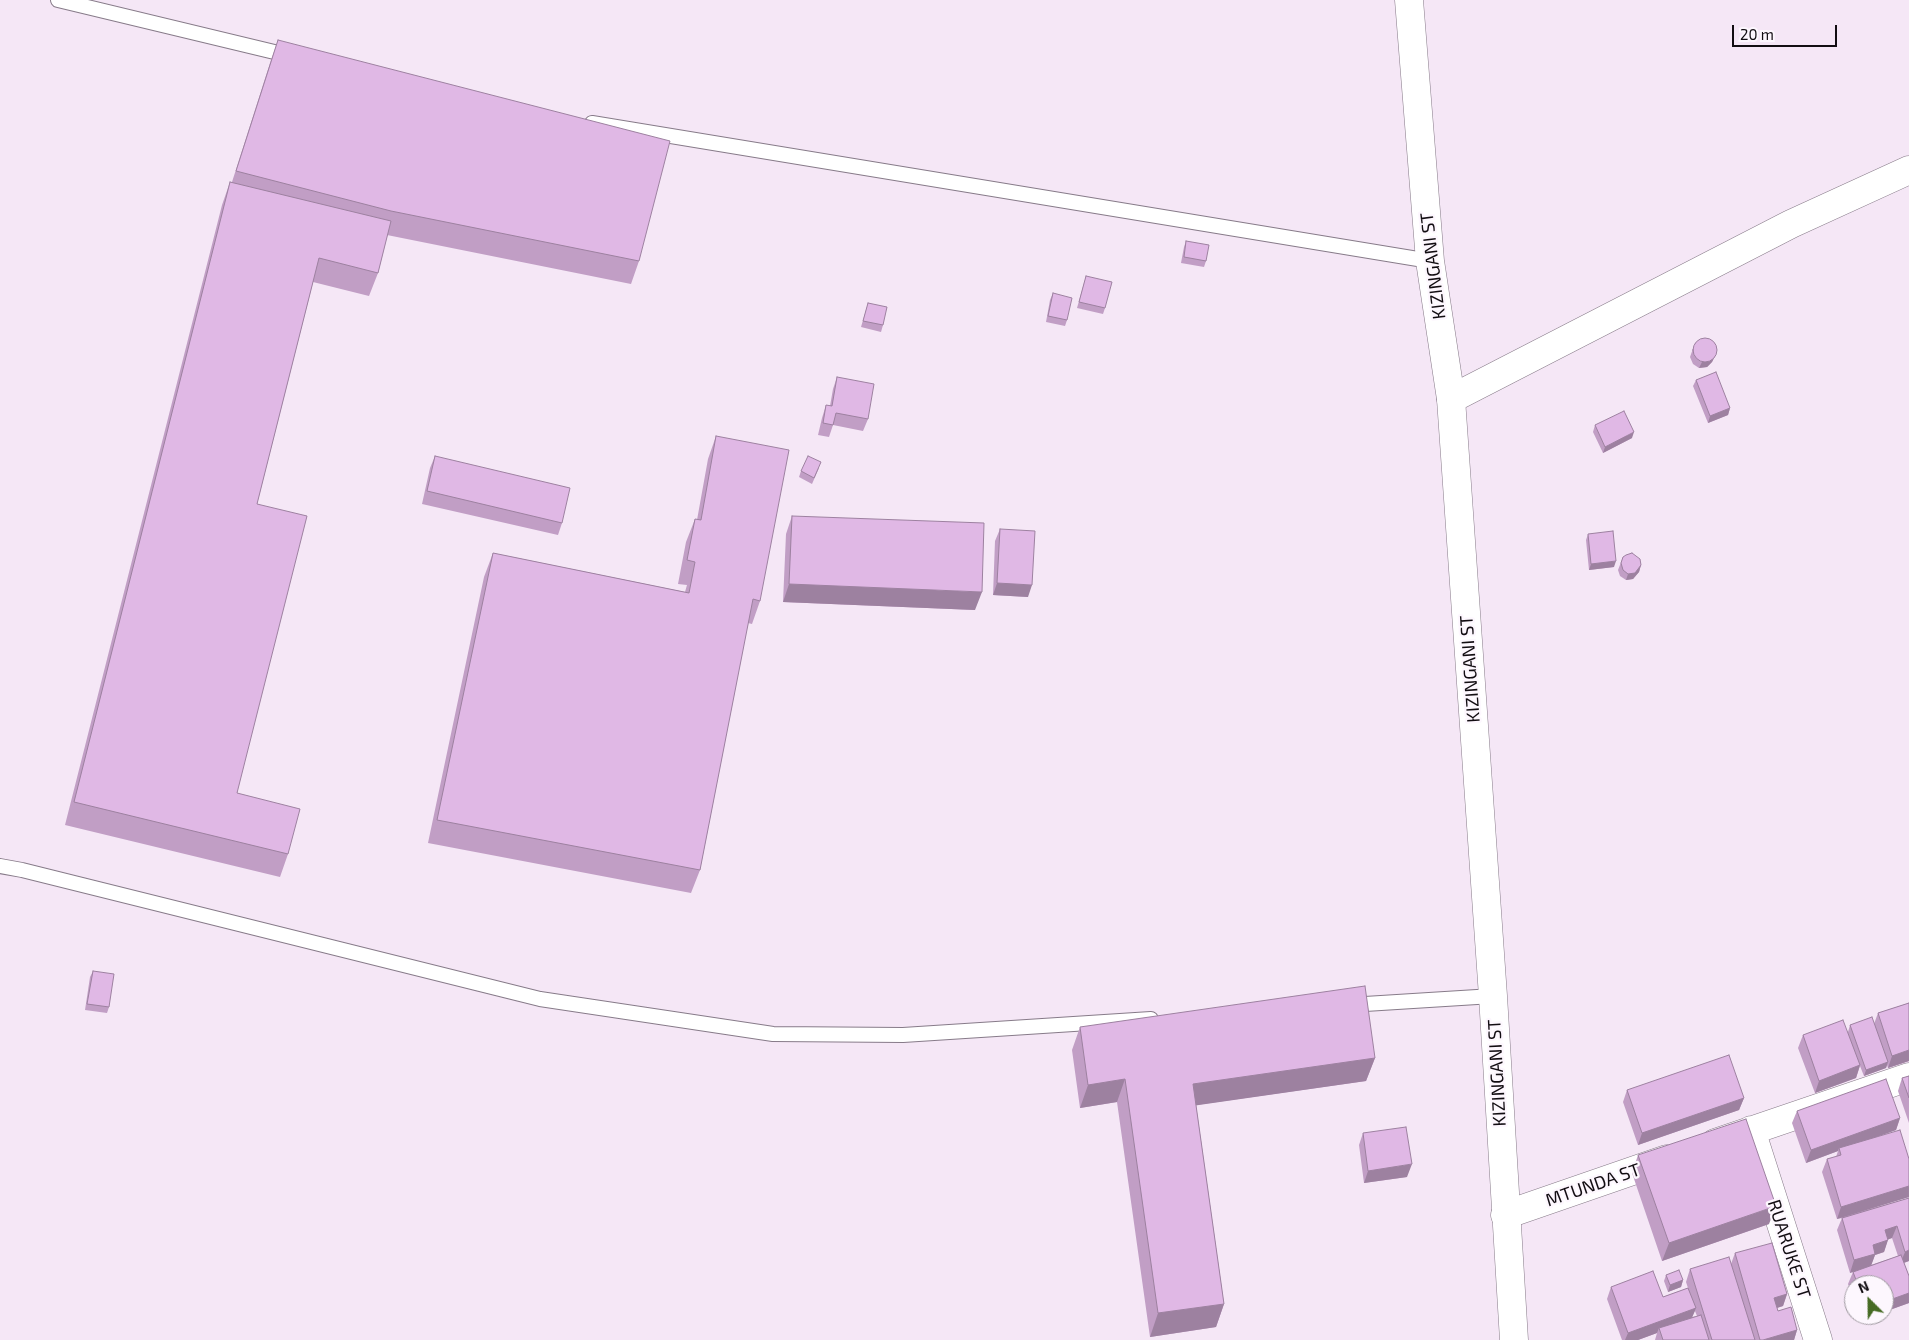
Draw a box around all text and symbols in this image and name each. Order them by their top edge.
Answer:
scale bar [1734,15,1839,47]
text: 20 m [1740,25,1774,43]
street label: KIZINGANI ST [1416,211,1450,321]
street label: KIZINGANI ST [1455,615,1485,723]
street label: KIZINGANI ST [1483,1019,1511,1127]
street label: MTUNDA ST [1543,1159,1643,1211]
street label: RUARUKE ST [1763,1197,1815,1301]
north arrow [1844,1275,1894,1325]
text: N [1855,1277,1871,1296]

